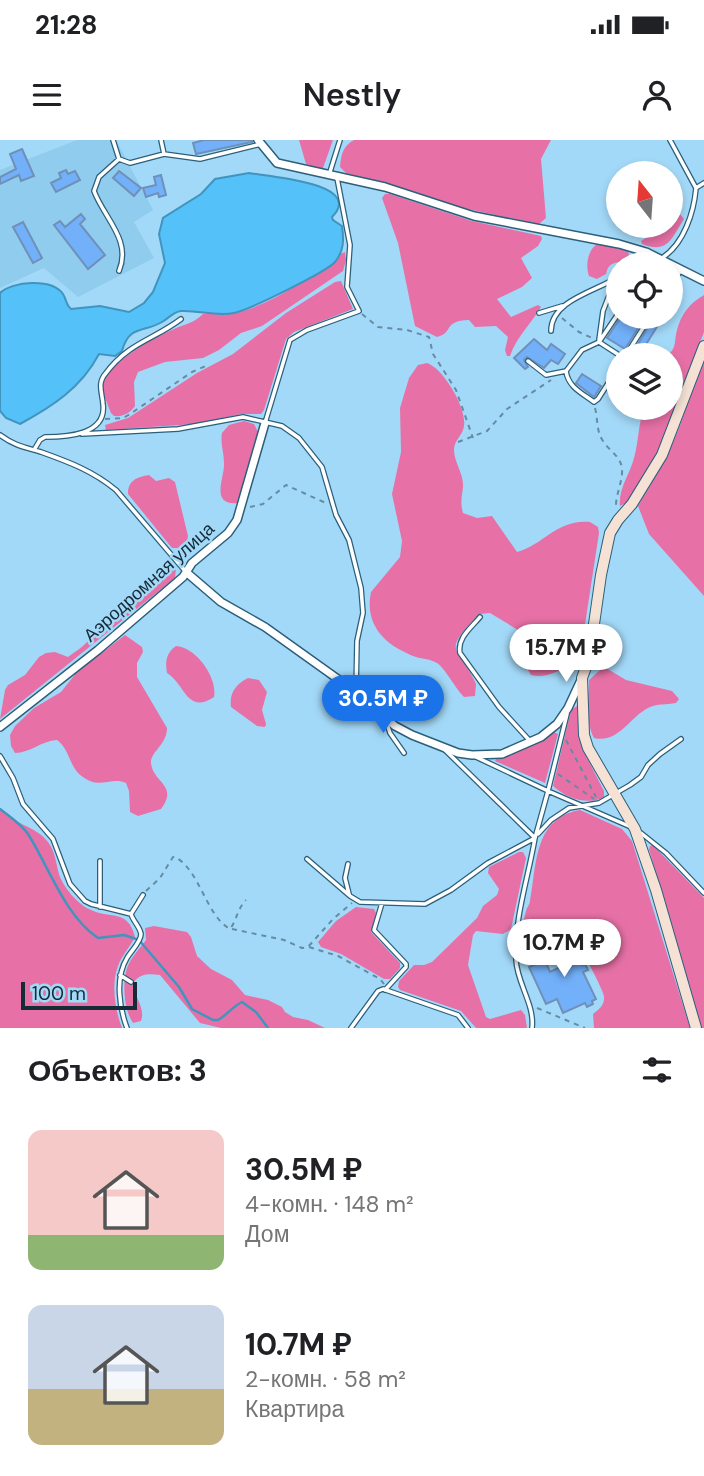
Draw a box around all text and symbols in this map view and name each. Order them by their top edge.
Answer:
text: 21:28 [35,8,97,42]
text: Nestly [303,74,401,116]
icon: menu [28,76,66,114]
icon: person [638,76,676,114]
north arrow [606,161,682,238]
map controls [606,161,683,420]
button: locate [606,252,683,329]
button: layers [606,343,683,420]
street label: Аэродромная улица [79,516,220,647]
pin: 15.7M ₽ [501,624,631,684]
text: 15.7M ₽ [526,632,606,662]
pin: 30.5M ₽ [318,676,448,735]
text: 30.5M ₽ [338,683,428,713]
pin: 10.7M ₽ [499,920,629,979]
text: 10.7M ₽ [523,927,605,957]
scale bar [21,979,136,1011]
text: 100 m [32,981,86,1006]
text: Объектов: 3 [28,1051,207,1090]
icon: filters [638,1051,676,1089]
text: 30.5M ₽ [245,1150,362,1189]
icon: home [84,1158,168,1242]
text: 4-комн. · 148 m² [245,1189,414,1219]
text: Дом [245,1219,289,1249]
text: 10.7M ₽ [245,1325,352,1364]
icon: home [84,1333,168,1417]
text: 2-комн. · 58 m² [245,1364,406,1394]
text: Квартира [245,1394,344,1424]

